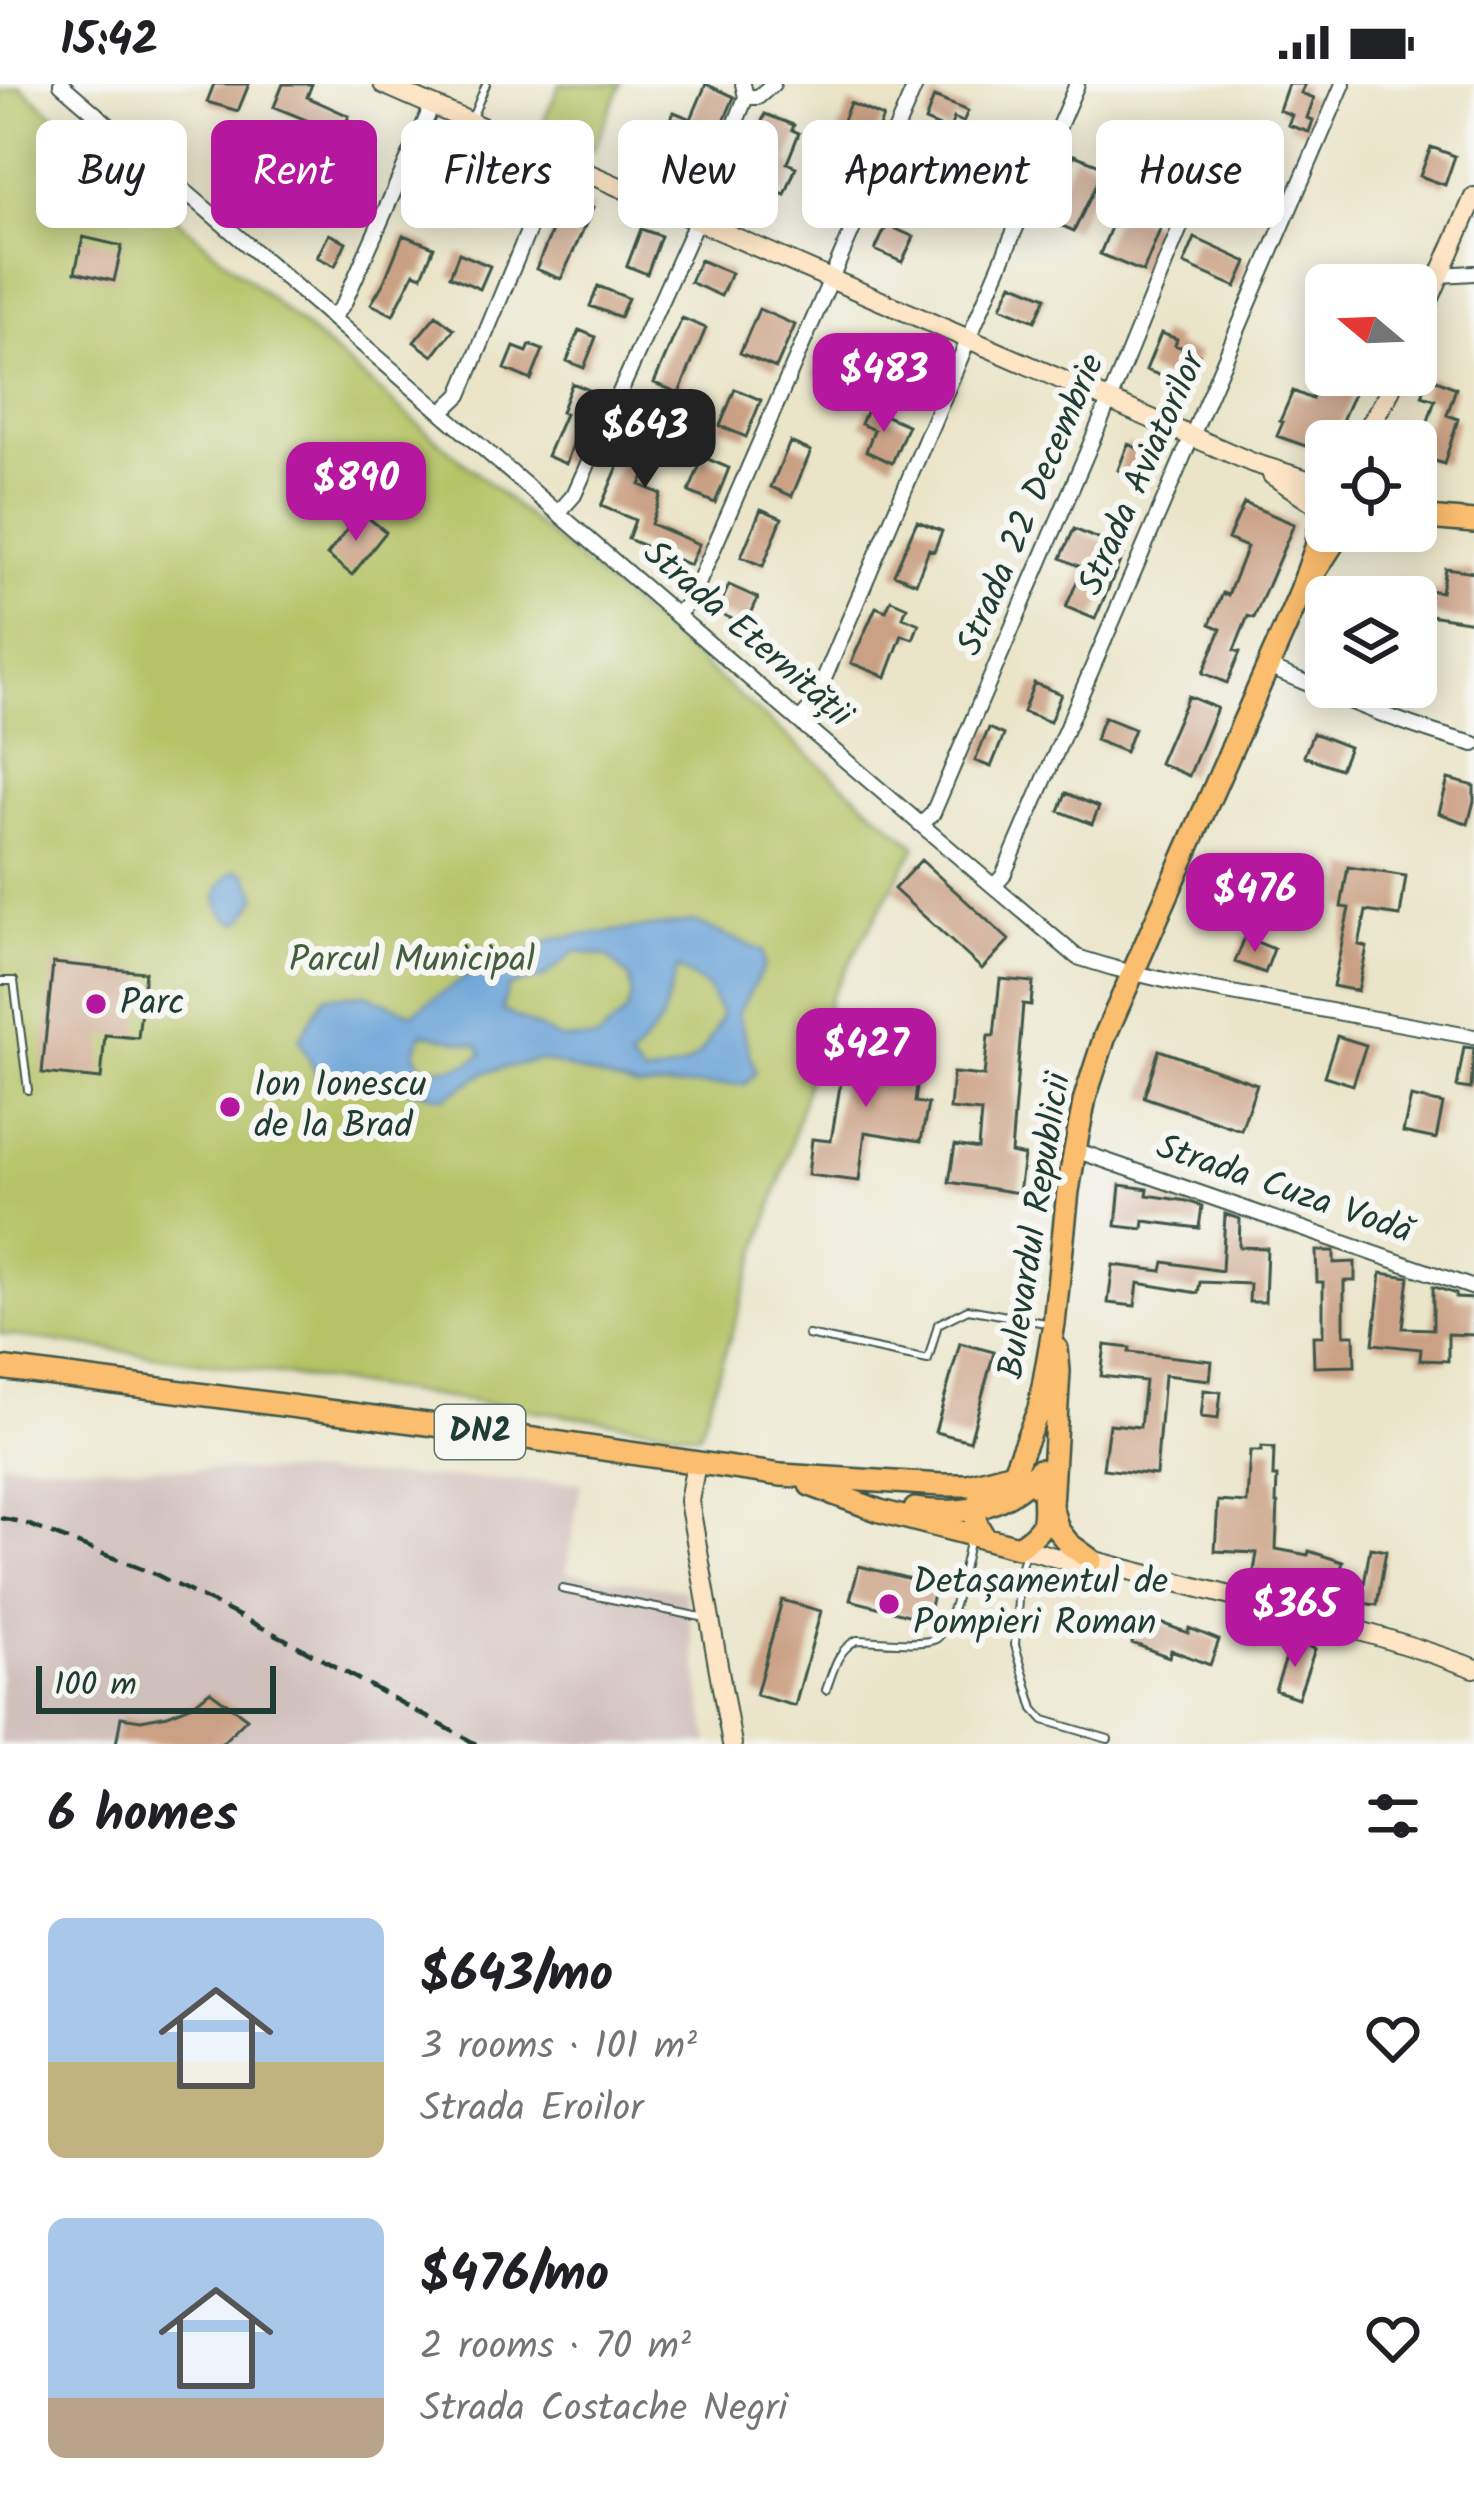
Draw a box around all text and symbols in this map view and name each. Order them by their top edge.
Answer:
text: 15:42 [60,6,158,78]
chip: Buy [36,120,187,228]
chip: Rent [211,120,377,228]
chip: Filters [401,120,594,228]
chip: New [618,120,778,228]
chip: Apartment [802,120,1072,228]
chip: House [1096,120,1284,228]
north arrow [1305,264,1437,396]
map controls [1305,264,1437,708]
pin: $483 [813,333,955,435]
text: $483 [840,341,928,403]
street label: Strada Aviatorilor [1064,341,1223,605]
street label: Strada 22 Decembrie [943,345,1121,665]
pin: $643 [574,389,716,491]
text: $643 [602,397,688,459]
button: locate [1305,420,1437,552]
pin: $890 [285,442,427,544]
text: $890 [313,450,399,512]
street label: Strada Eternității [629,527,866,744]
button: layers [1305,576,1437,708]
pin: $476 [1184,853,1326,955]
text: $476 [1213,861,1297,923]
park label: Parcul Municipal [289,933,535,990]
place label: Parc [120,976,184,1033]
marker: Parc [83,991,109,1017]
pin: $427 [795,1008,937,1110]
text: $427 [823,1016,909,1078]
place label: Ion Ionescu de la Brad [254,1058,427,1156]
street label: Bulevardul Republicii [984,1068,1089,1383]
marker: Ion Ionescu de la Brad [217,1094,243,1120]
street label: Strada Cuza Vodă [1148,1119,1423,1261]
road number: DN2 [435,1405,525,1459]
place label: Detașamentul de Pompieri Roman [913,1555,1168,1653]
pin: $365 [1224,1568,1366,1670]
text: $365 [1252,1576,1338,1638]
marker: Detașamentul de Pompieri Roman [876,1591,902,1617]
scale bar [36,1660,276,1713]
text: 100 m [54,1660,137,1713]
text: 6 homes [48,1776,238,1857]
icon: filters [1360,1783,1426,1849]
text: $643/mo [420,1936,613,2017]
icon: home [144,1966,288,2110]
icon: heart [1360,2005,1426,2071]
text: 3 rooms · 101 m² [420,2017,697,2079]
text: Strada Eroilor [420,2079,643,2141]
text: $476/mo [420,2236,609,2317]
icon: home [144,2266,288,2410]
icon: heart [1360,2305,1426,2371]
text: 2 rooms · 70 m² [420,2317,691,2379]
text: Strada Costache Negri [420,2379,788,2441]

